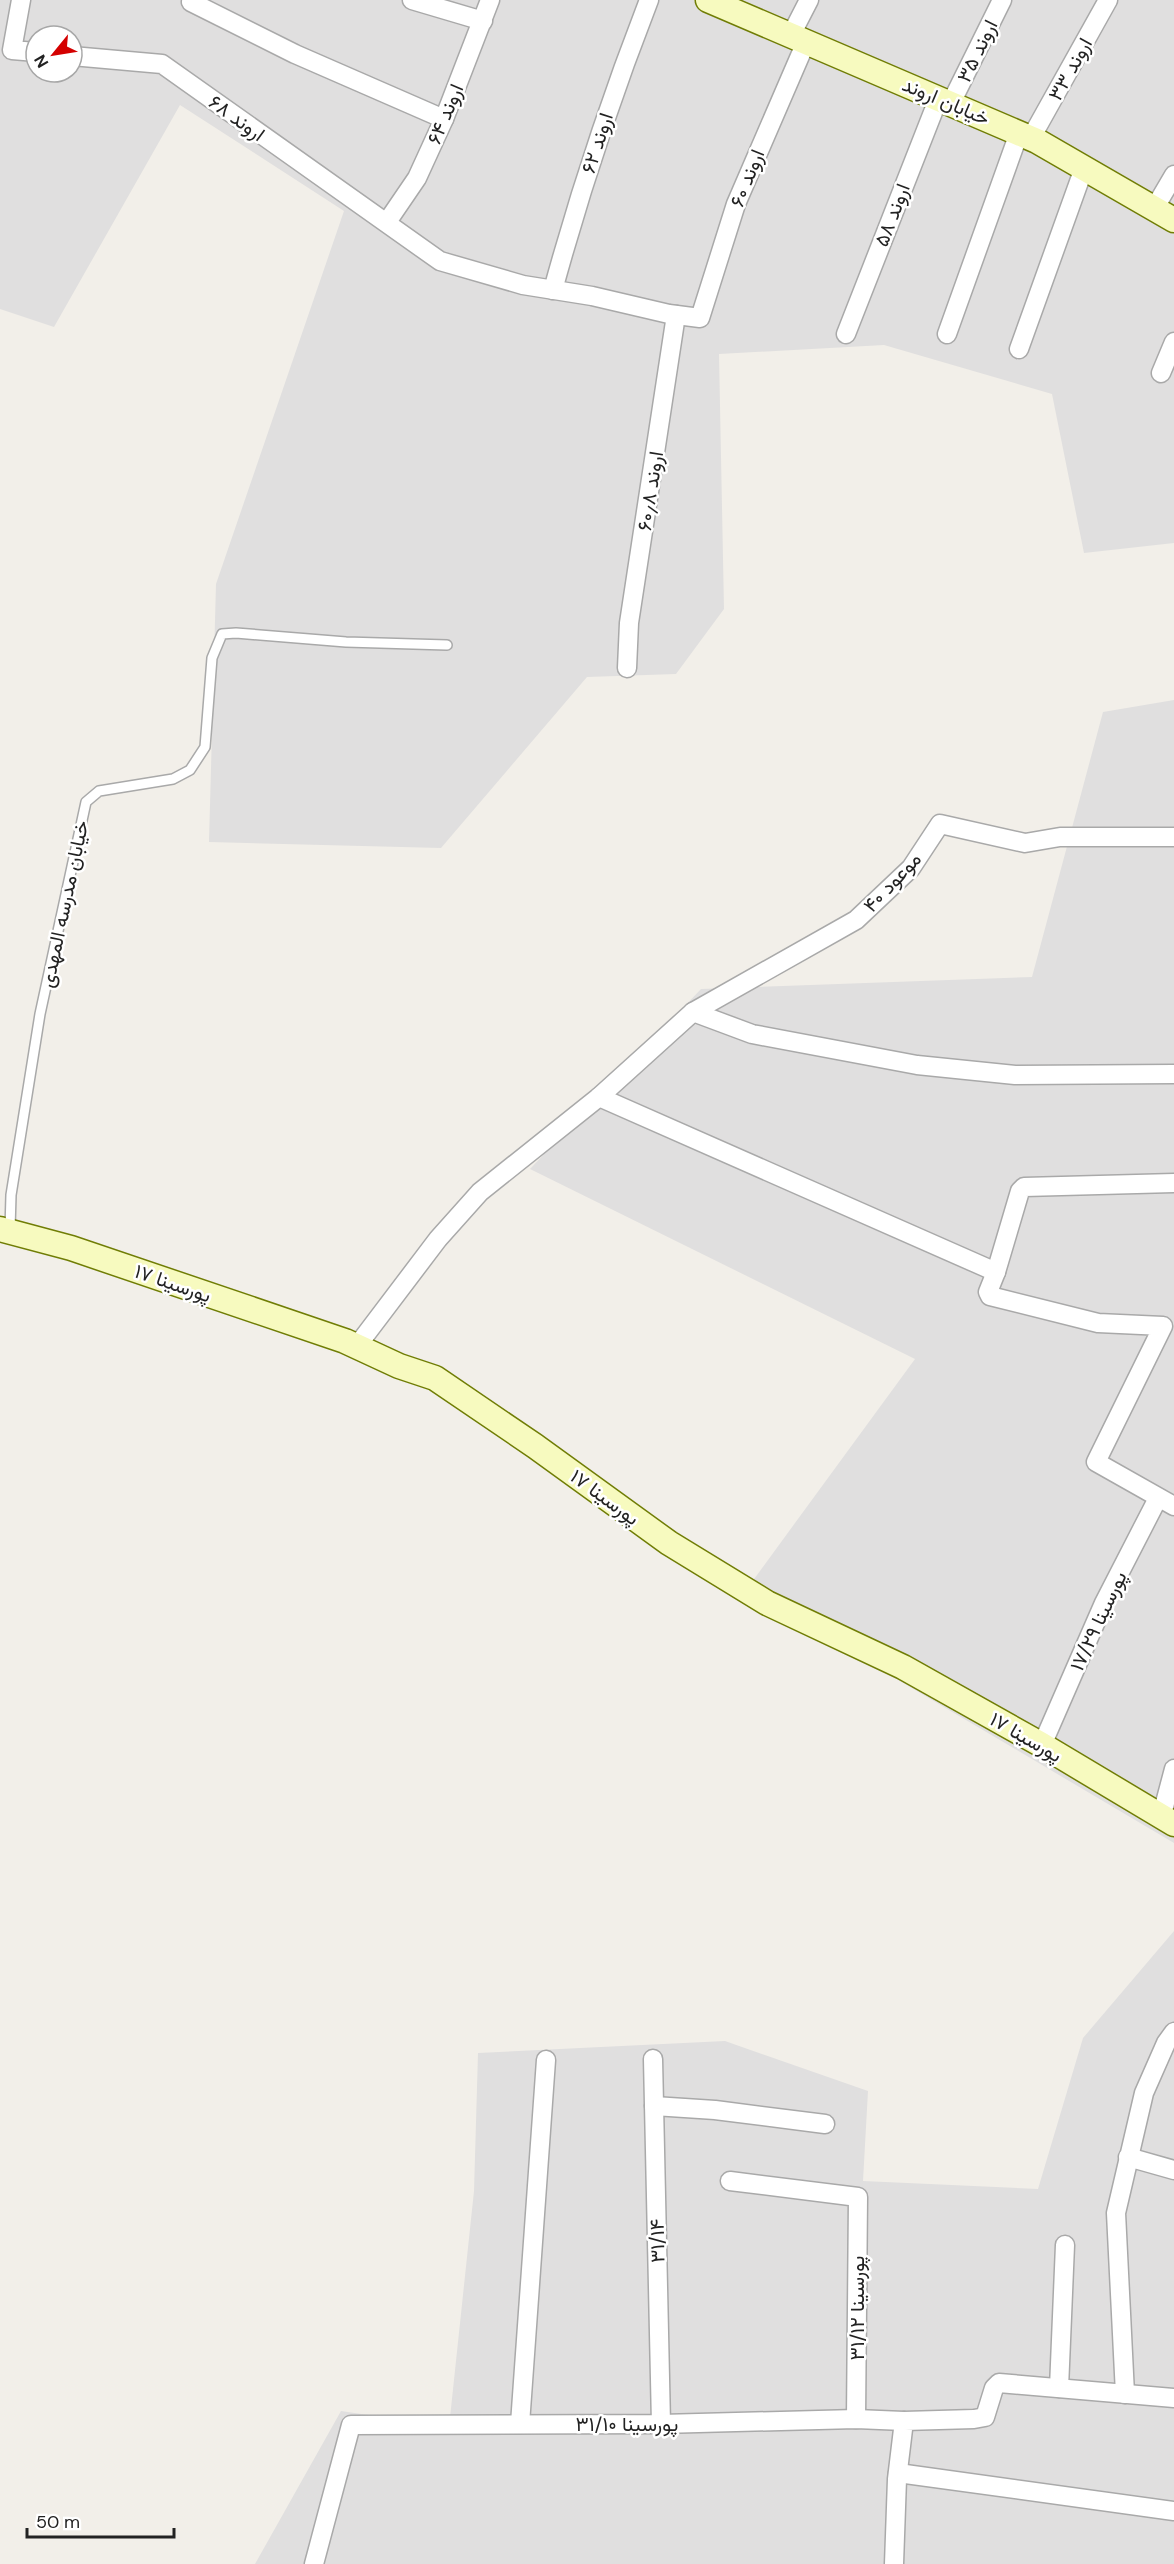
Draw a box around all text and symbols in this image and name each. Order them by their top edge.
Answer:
street label: اروند ۳۵ [951,15,1003,87]
north arrow [24,24,84,84]
street label: اروند ۳۳ [1042,33,1098,105]
text: N [29,51,53,72]
street label: خیابان اروند [898,71,994,131]
street label: اروند ۶۴ [421,80,469,148]
street label: اروند ۶۸ [204,89,270,147]
street label: اروند ۶۲ [575,110,619,176]
street label: اروند ۶۰ [724,145,770,211]
street label: اروند ۵۸ [868,180,916,250]
street label: اروند ۶۰٫۸ [631,449,669,533]
street label: خیابان مدرسه المهدی [34,818,94,990]
street label: موعود ۴۰ [857,846,927,918]
street label: پورسینا ۱۷ [131,1258,215,1309]
street label: پورسینا ۱۷ [565,1463,645,1532]
street label: پورسینا ۱۷/۲۹ [1064,1567,1133,1676]
street label: پورسینا ۱۷ [985,1706,1067,1769]
street label: ۳۱/۱۴ [644,2219,670,2263]
street label: پورسینا ۳۱/۱۲ [844,2256,871,2360]
street label: پورسینا ۳۱/۱۰ [576,2411,678,2438]
scale bar [27,2501,174,2539]
text: 50 m [36,2510,80,2534]

